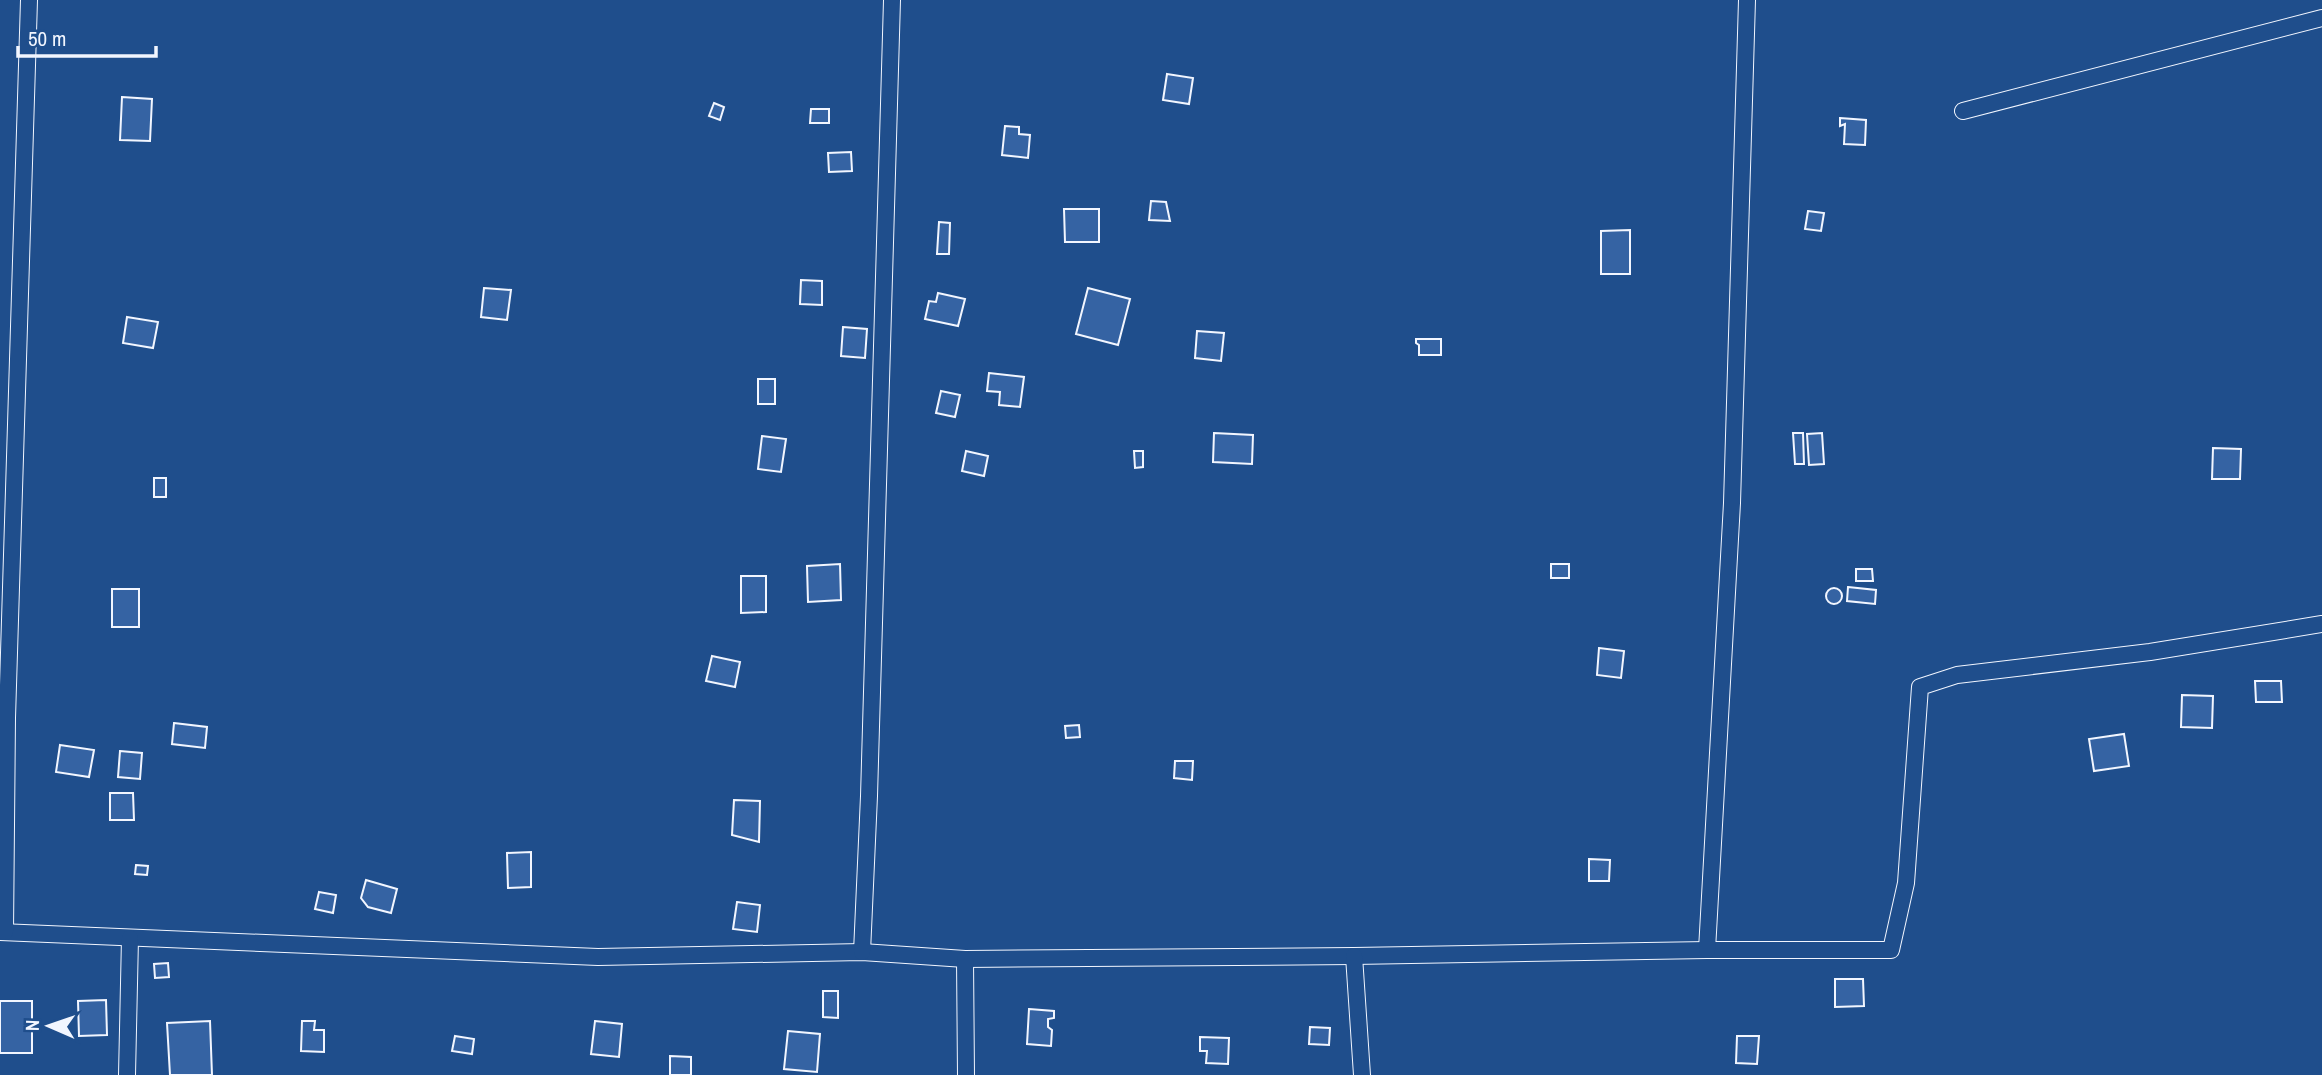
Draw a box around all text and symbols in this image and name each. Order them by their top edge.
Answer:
scale bar [18,14,156,58]
text: 50 m [28,24,66,53]
north arrow [14,991,84,1061]
text: N [19,1019,45,1031]

